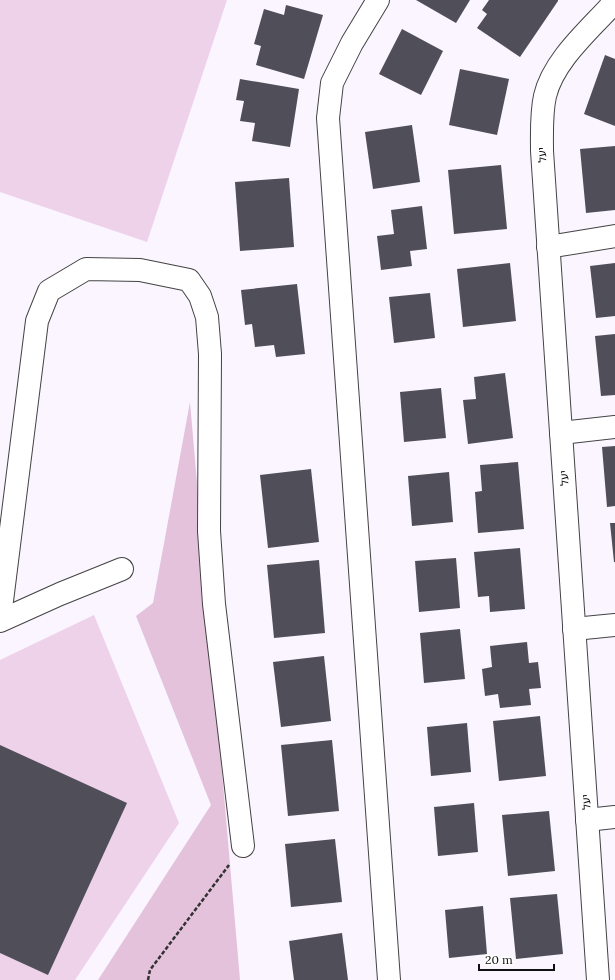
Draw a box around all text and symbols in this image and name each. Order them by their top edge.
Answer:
street label: יעל [535,147,549,163]
street label: יעל [556,470,572,486]
street label: יעל [578,794,594,810]
scale bar [479,946,554,972]
text: 20 m [485,952,513,967]

